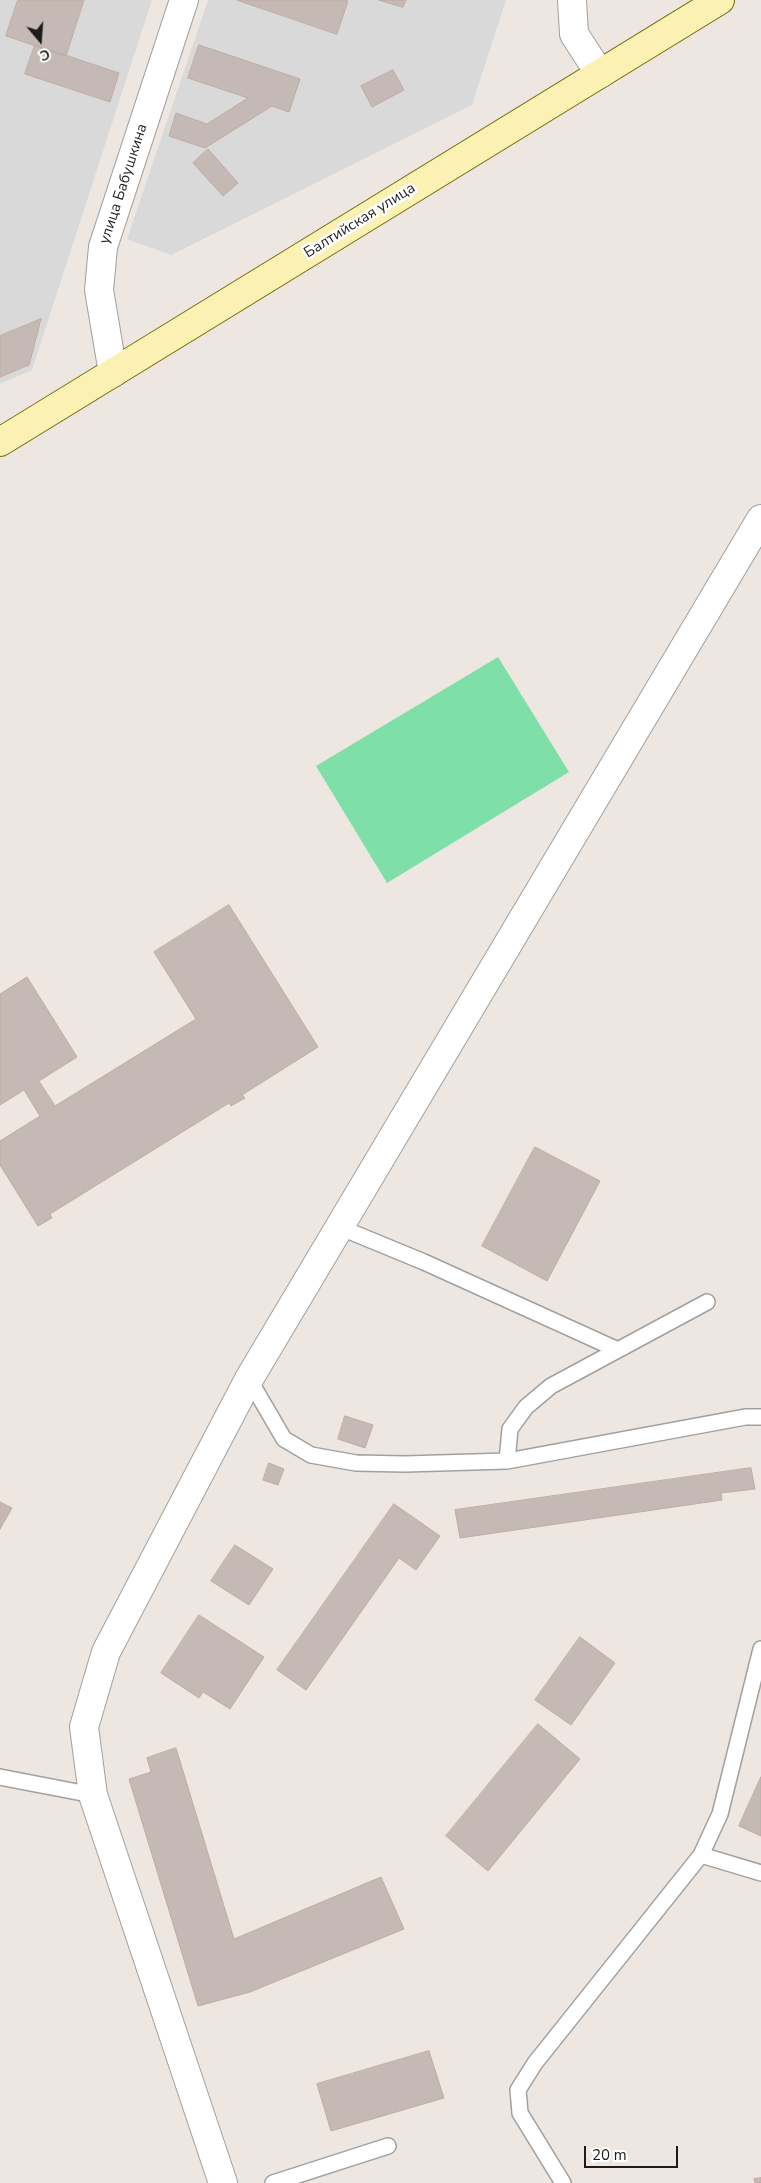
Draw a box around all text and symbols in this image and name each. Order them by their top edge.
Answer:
north arrow [15,15,65,65]
text: С [37,44,52,65]
street label: улица Бабушкина [96,122,152,246]
street label: Балтийская улица [301,180,419,262]
scale bar [586,2136,680,2168]
text: 20 m [592,2145,627,2165]

